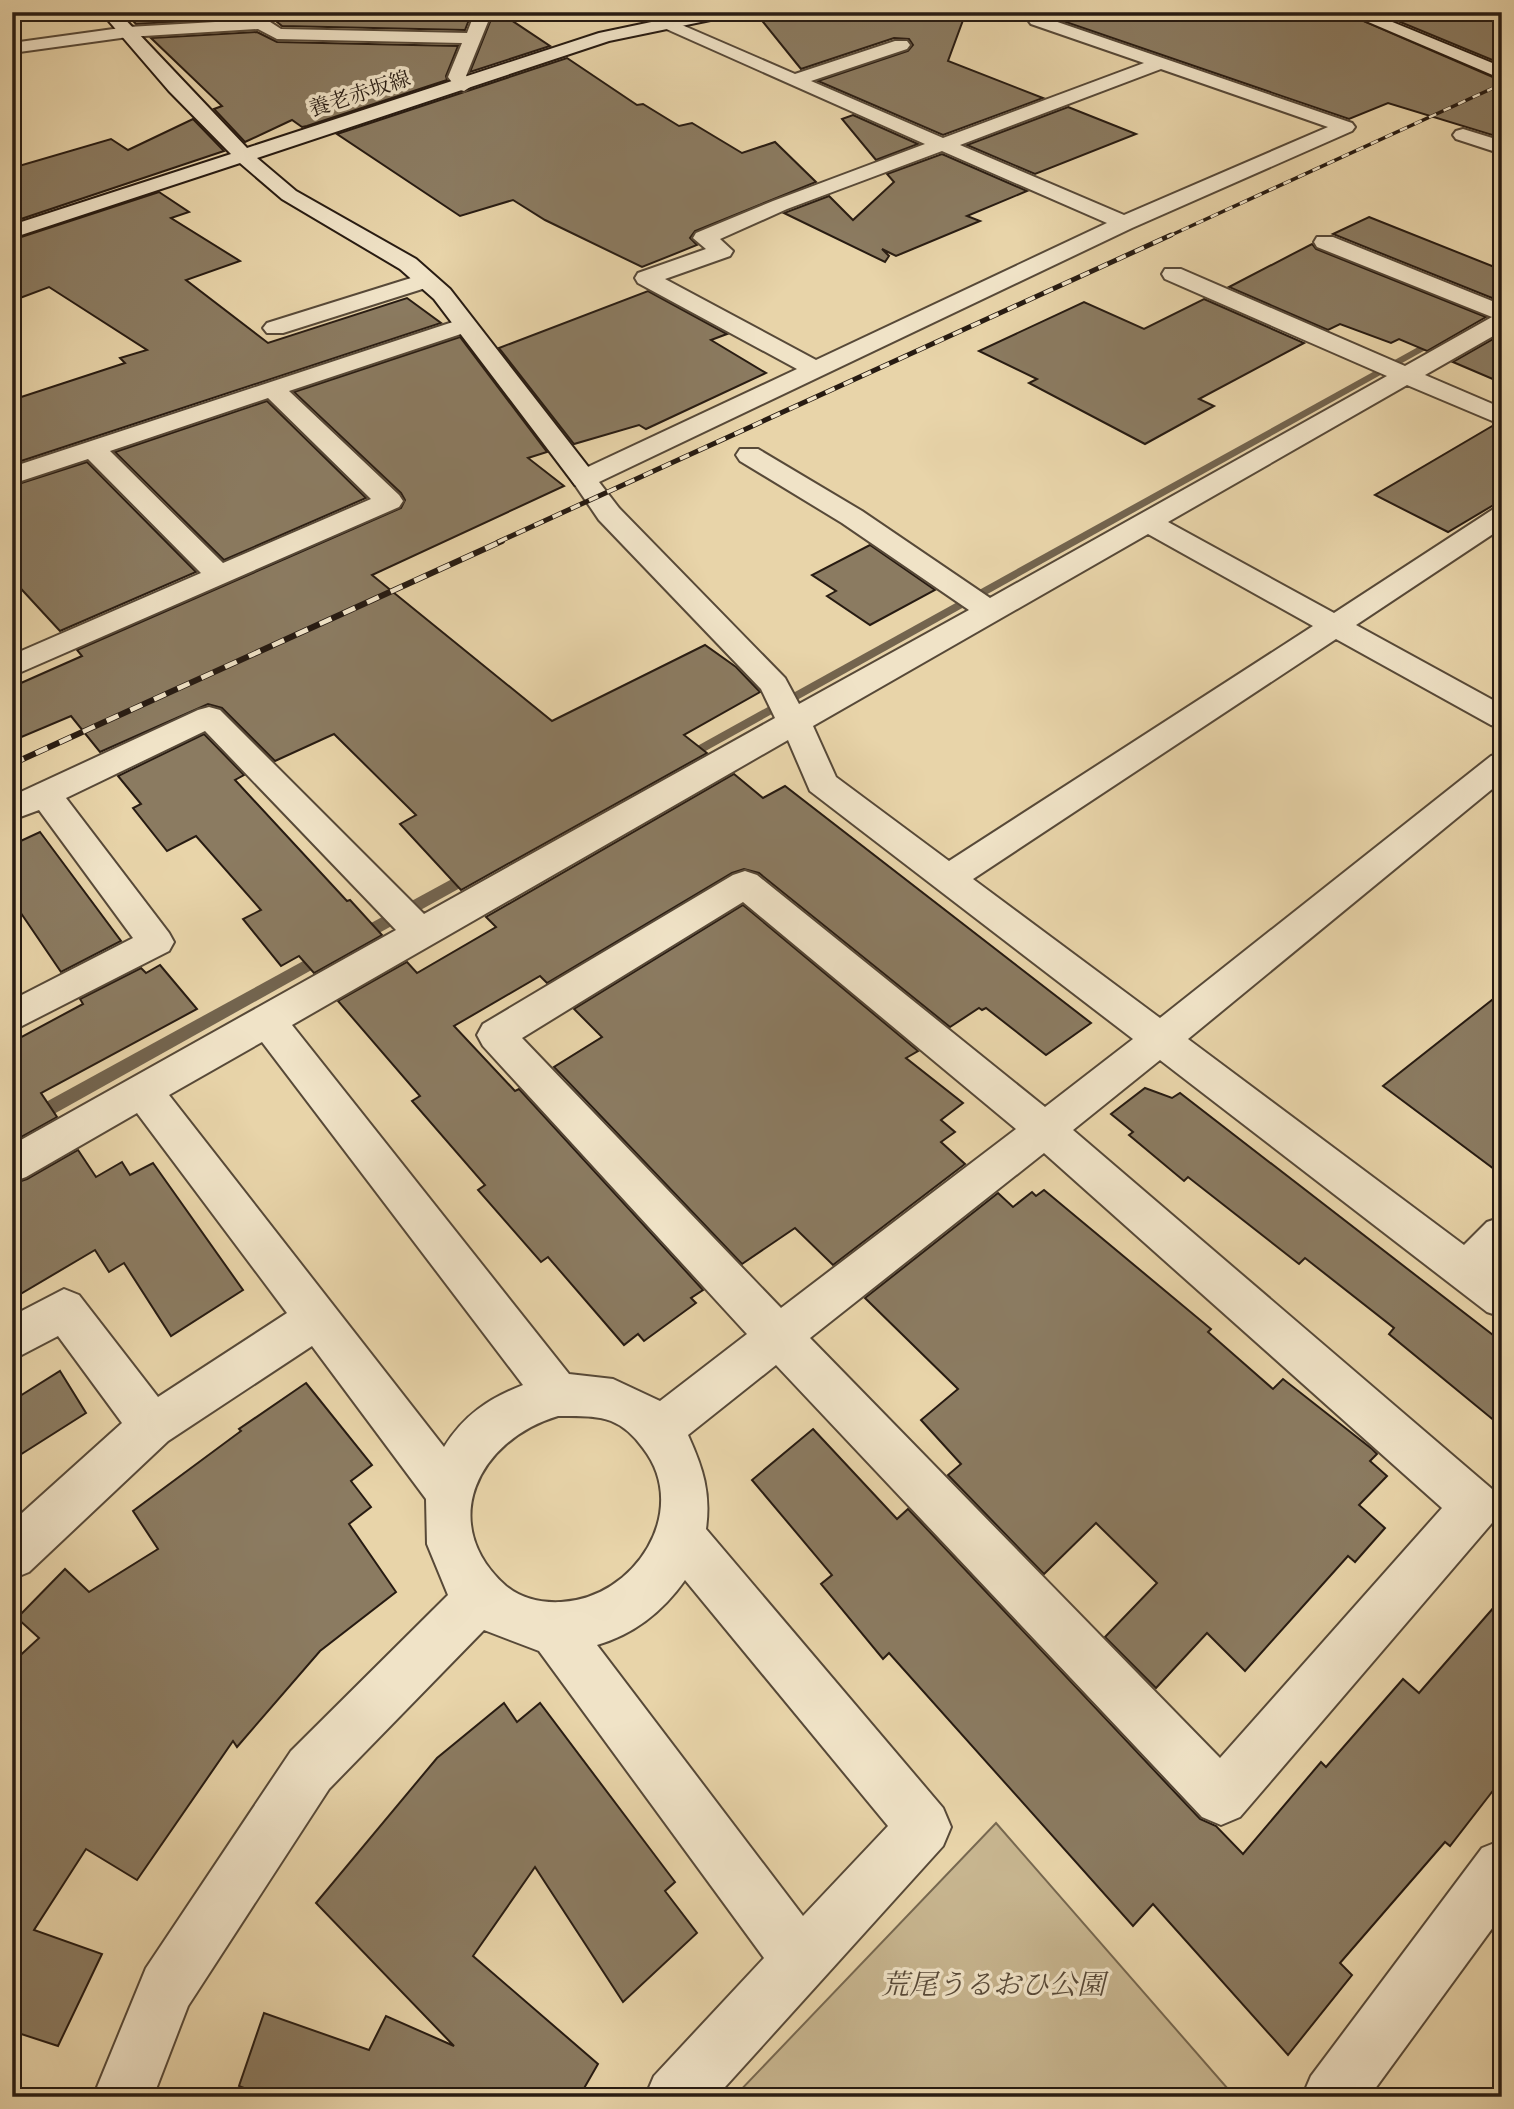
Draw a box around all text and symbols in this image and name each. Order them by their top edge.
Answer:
street label: 養老赤坂線 [306,65,414,125]
park label: 荒尾うるおひ公園 [881,1967,1109,2006]

